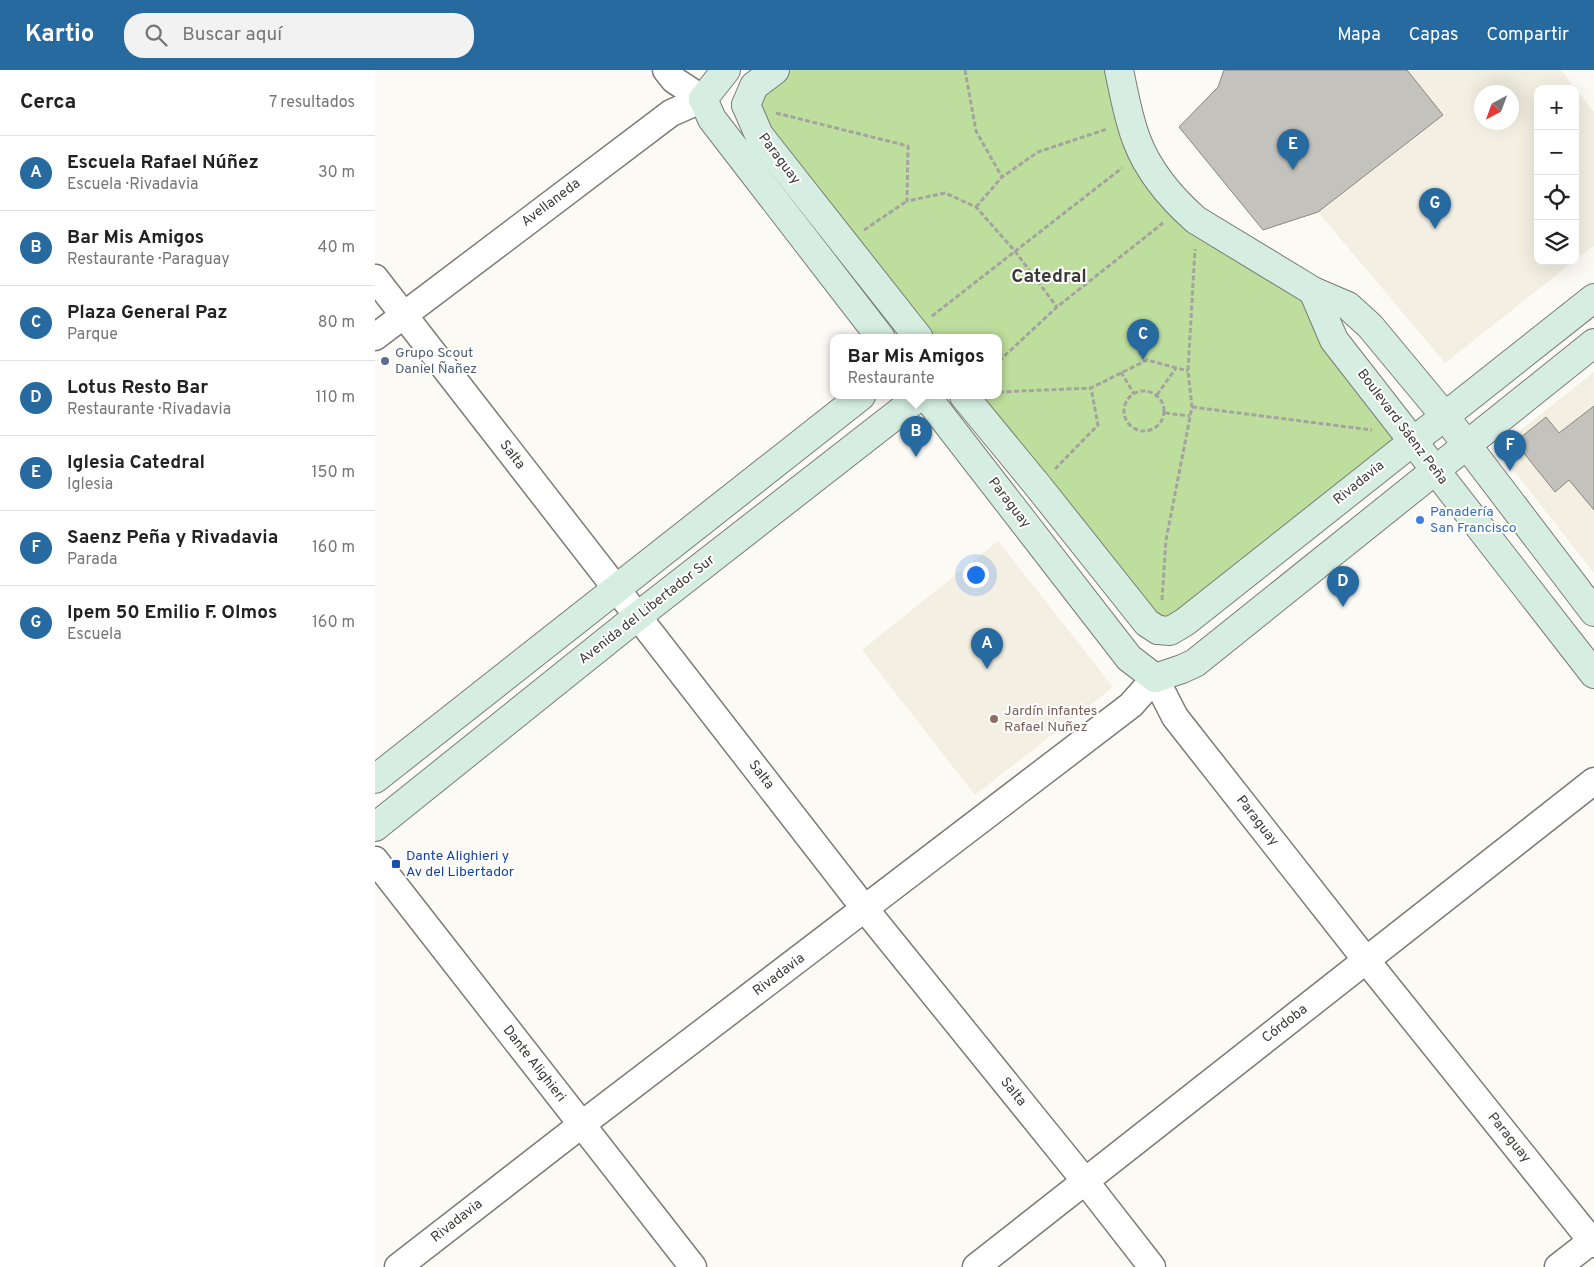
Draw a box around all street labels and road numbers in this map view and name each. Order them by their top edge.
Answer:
street label: Paraguay [754,130,804,188]
street label: Avellaneda [518,175,584,231]
street label: Boulevard Sáenz Peña [1353,366,1451,488]
street label: Salta [495,437,529,473]
street label: Rivadavia [1330,457,1388,509]
street label: Paraguay [984,474,1034,532]
street label: Avenida del Libertador Sur [576,551,719,668]
street label: Salta [744,757,778,793]
street label: Paraguay [1232,792,1282,850]
street label: Rivadavia [750,950,808,1000]
street label: Córdoba [1259,1001,1311,1047]
street label: Dante Alighieri [499,1022,569,1106]
street label: Salta [996,1074,1030,1110]
street label: Paraguay [1484,1110,1534,1166]
street label: Rivadavia [428,1196,486,1246]

